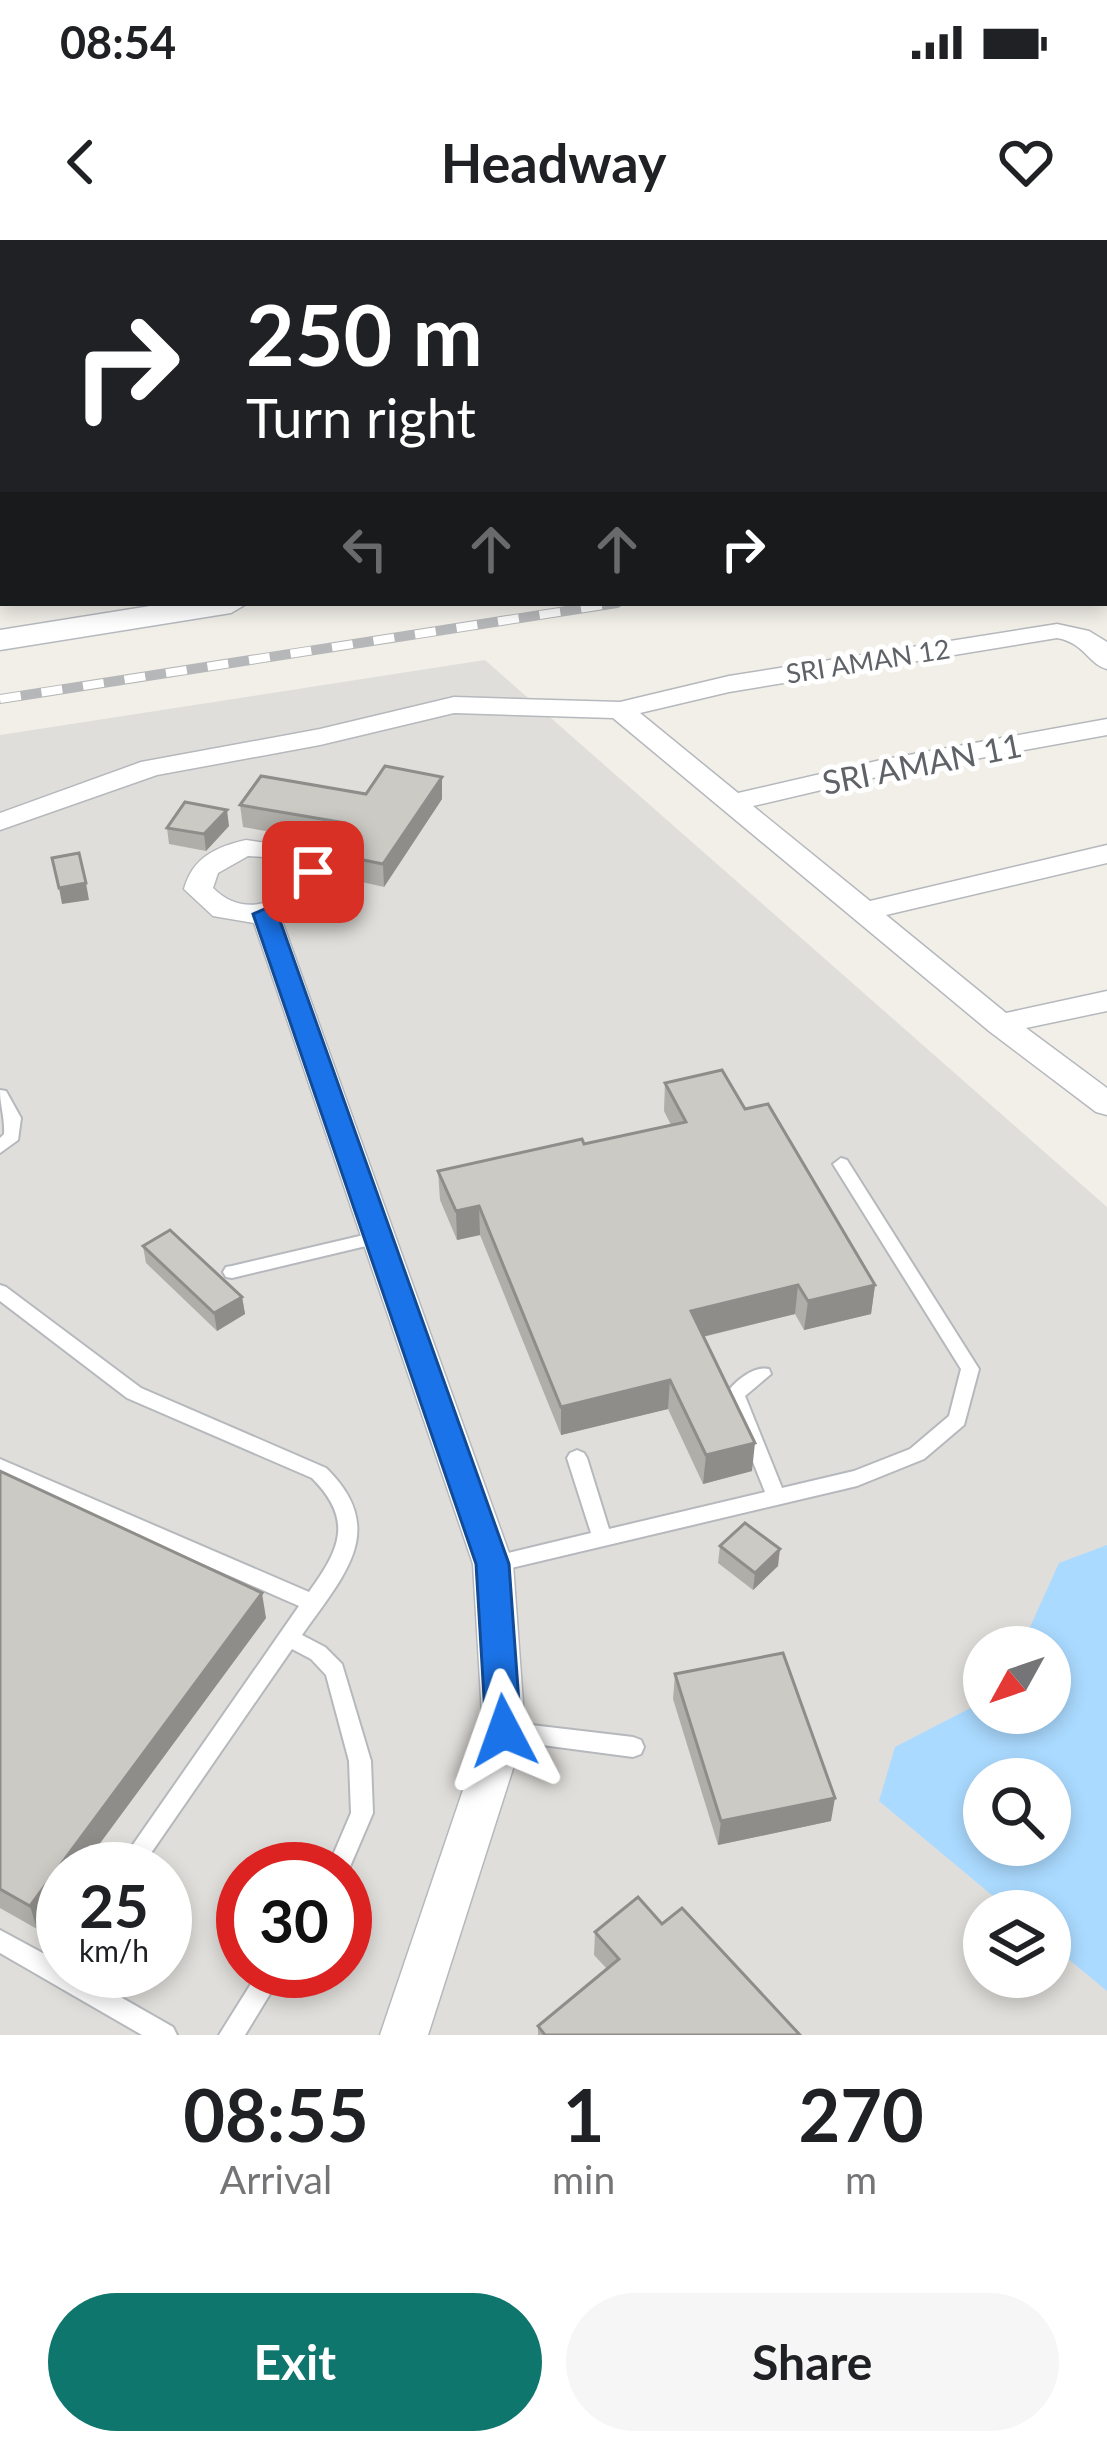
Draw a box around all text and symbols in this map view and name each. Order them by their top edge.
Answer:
text: 08:54 [60,15,176,69]
icon: back [48,129,114,195]
icon: heart [993,129,1059,195]
text: Headway [441,130,666,195]
text: 250 m [246,283,483,384]
icon: right [48,288,204,444]
text: Turn right [246,385,476,450]
icon: left [332,516,398,582]
icon: ahead [458,516,524,582]
icon: ahead [584,516,650,582]
icon: right [710,516,776,582]
street label: SRI AMAN 12 [783,631,952,690]
street label: SRI AMAN 11 [819,724,1025,802]
pin [262,821,364,923]
icon: arrive [280,839,346,905]
north arrow [963,1626,1071,1734]
map controls [963,1626,1071,1998]
position arrow [441,1668,567,1794]
button: search [963,1758,1071,1866]
speed limit sign: 30 [216,1842,372,1998]
text: 25 [79,1869,149,1941]
button: layers [963,1890,1071,1998]
text: km/h [79,1932,149,1968]
text: 08:55 [183,2071,369,2157]
text: 1 [563,2071,605,2157]
text: 270 [798,2071,924,2157]
text: Arrival [220,2156,332,2202]
text: min [552,2156,615,2202]
text: m [845,2156,877,2202]
button: Exit [48,2293,542,2431]
button: Share [566,2293,1059,2431]

